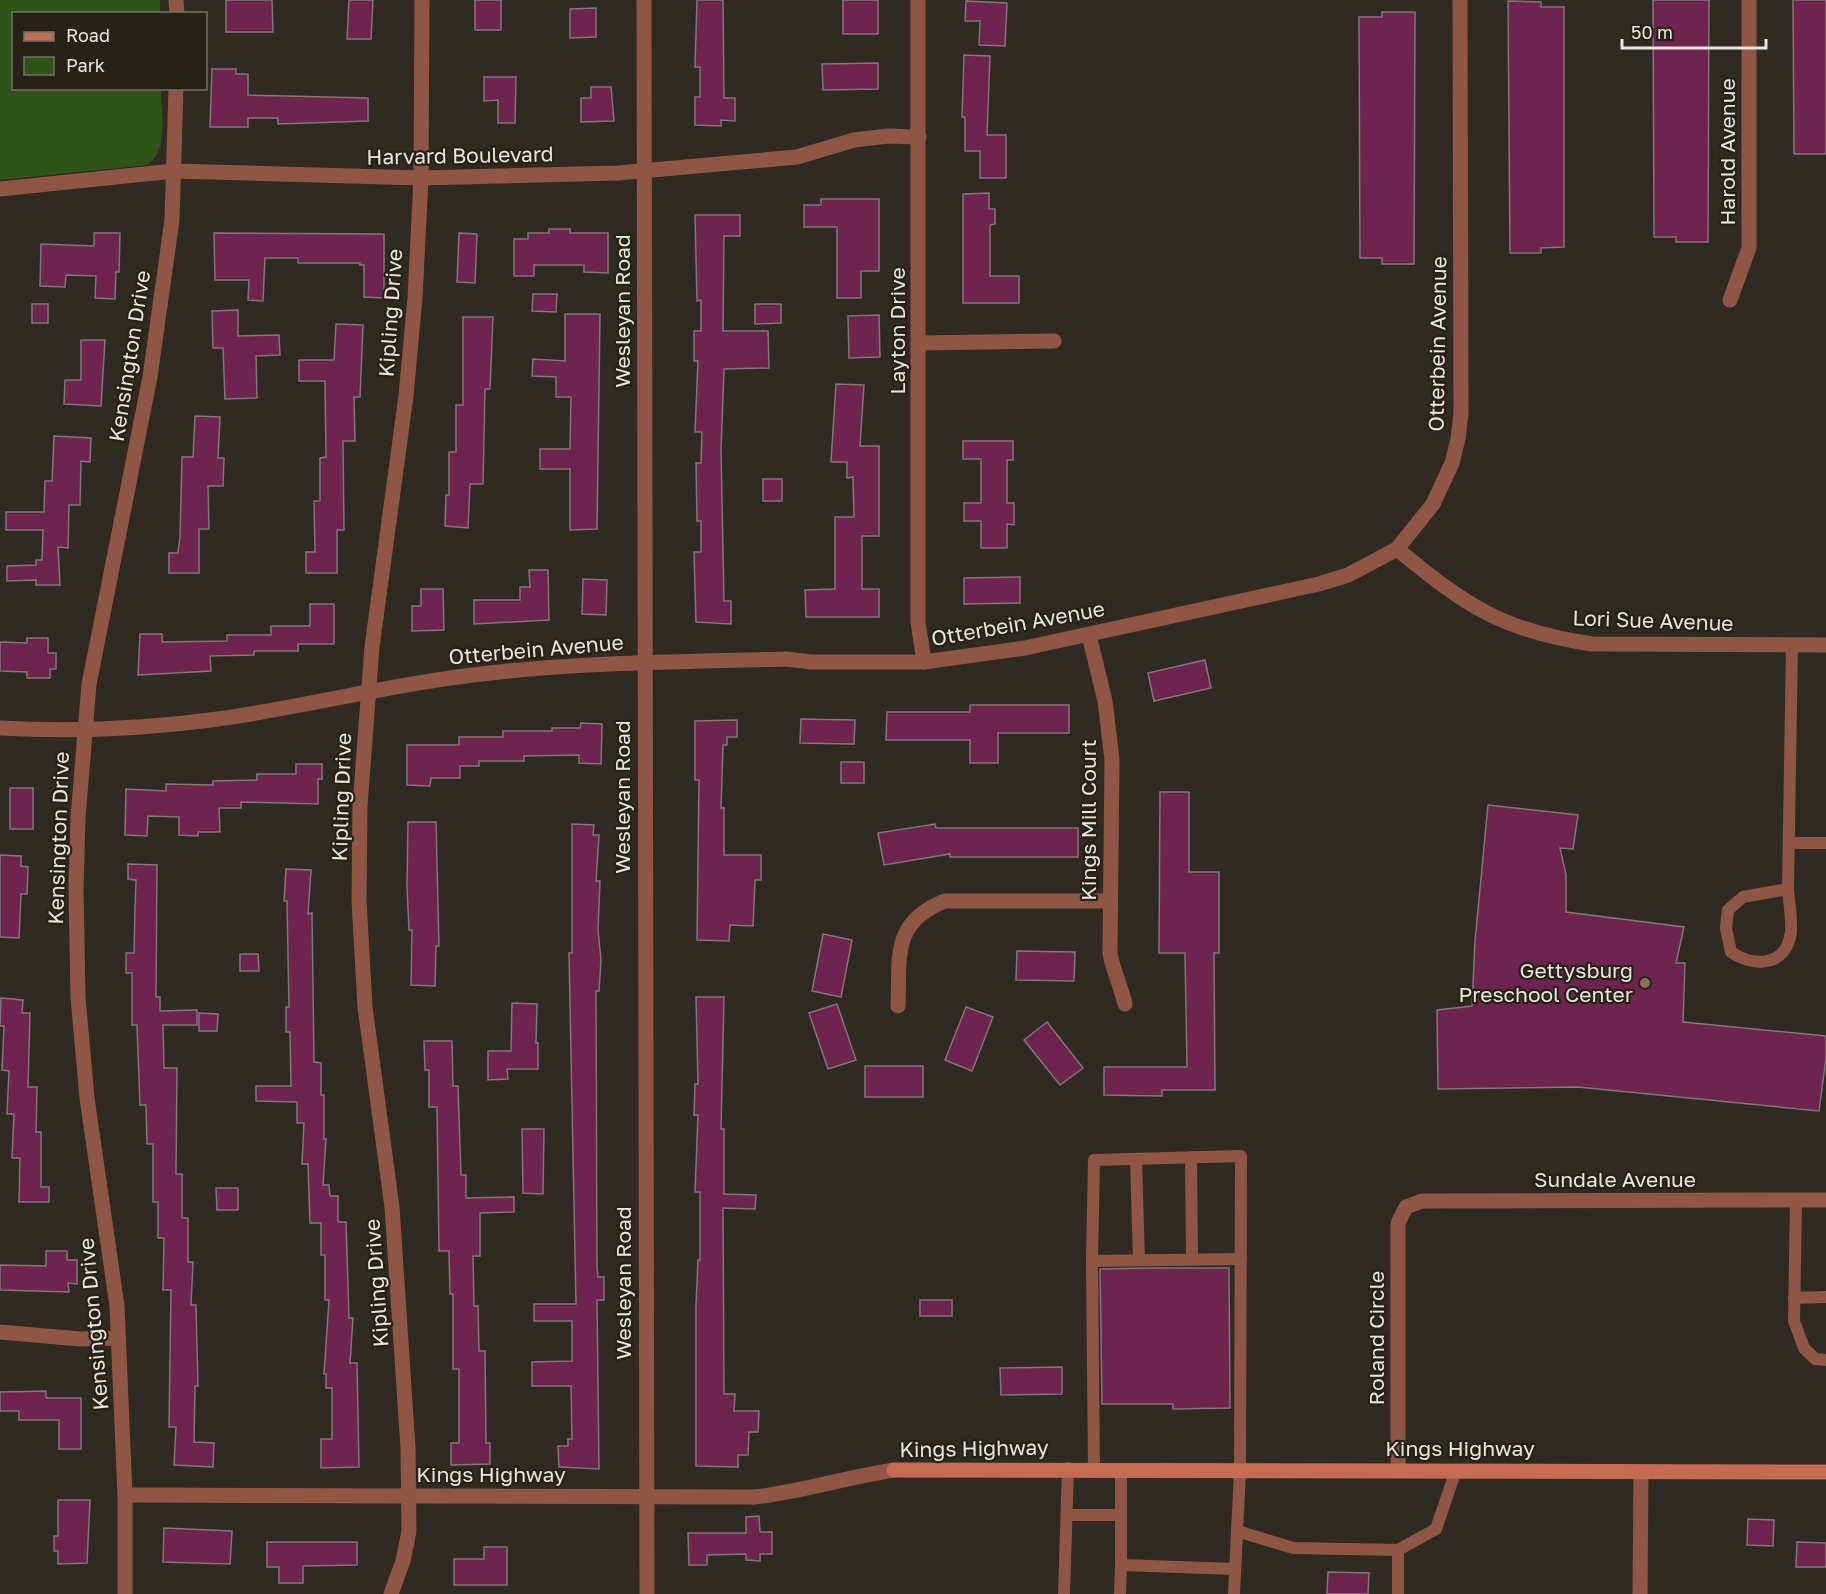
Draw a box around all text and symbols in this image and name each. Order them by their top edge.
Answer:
legend [12,12,207,90]
scale bar [1622,12,1766,50]
text: 50 m [1631,21,1673,43]
text: Road [66,24,110,46]
text: Park [66,54,105,76]
street label: Harold Avenue [1714,78,1740,226]
street label: Harvard Boulevard [366,140,554,170]
street label: Wesleyan Road [609,234,635,388]
street label: Kipling Drive [373,248,407,378]
street label: Otterbein Avenue [1422,256,1452,432]
street label: Layton Drive [884,267,910,395]
street label: Kensington Drive [103,268,155,443]
street label: Otterbein Avenue [929,595,1107,651]
street label: Lori Sue Avenue [1572,604,1734,636]
street label: Otterbein Avenue [447,628,624,670]
street label: Wesleyan Road [609,720,635,874]
street label: Kipling Drive [326,732,356,862]
street label: Kings Mill Court [1075,739,1101,901]
street label: Kensington Drive [42,751,74,925]
place label: Gettysburg Preschool Center [1458,957,1633,1007]
marker: Gettysburg Preschool Center [1638,976,1652,990]
street label: Sundale Avenue [1534,1166,1696,1192]
street label: Wesleyan Road [610,1206,636,1360]
street label: Kipling Drive [359,1218,393,1348]
street label: Kensington Drive [73,1237,113,1411]
street label: Roland Circle [1363,1271,1389,1405]
street label: Kings Highway [899,1434,1049,1462]
street label: Kings Highway [1385,1435,1535,1461]
street label: Kings Highway [416,1461,566,1487]

